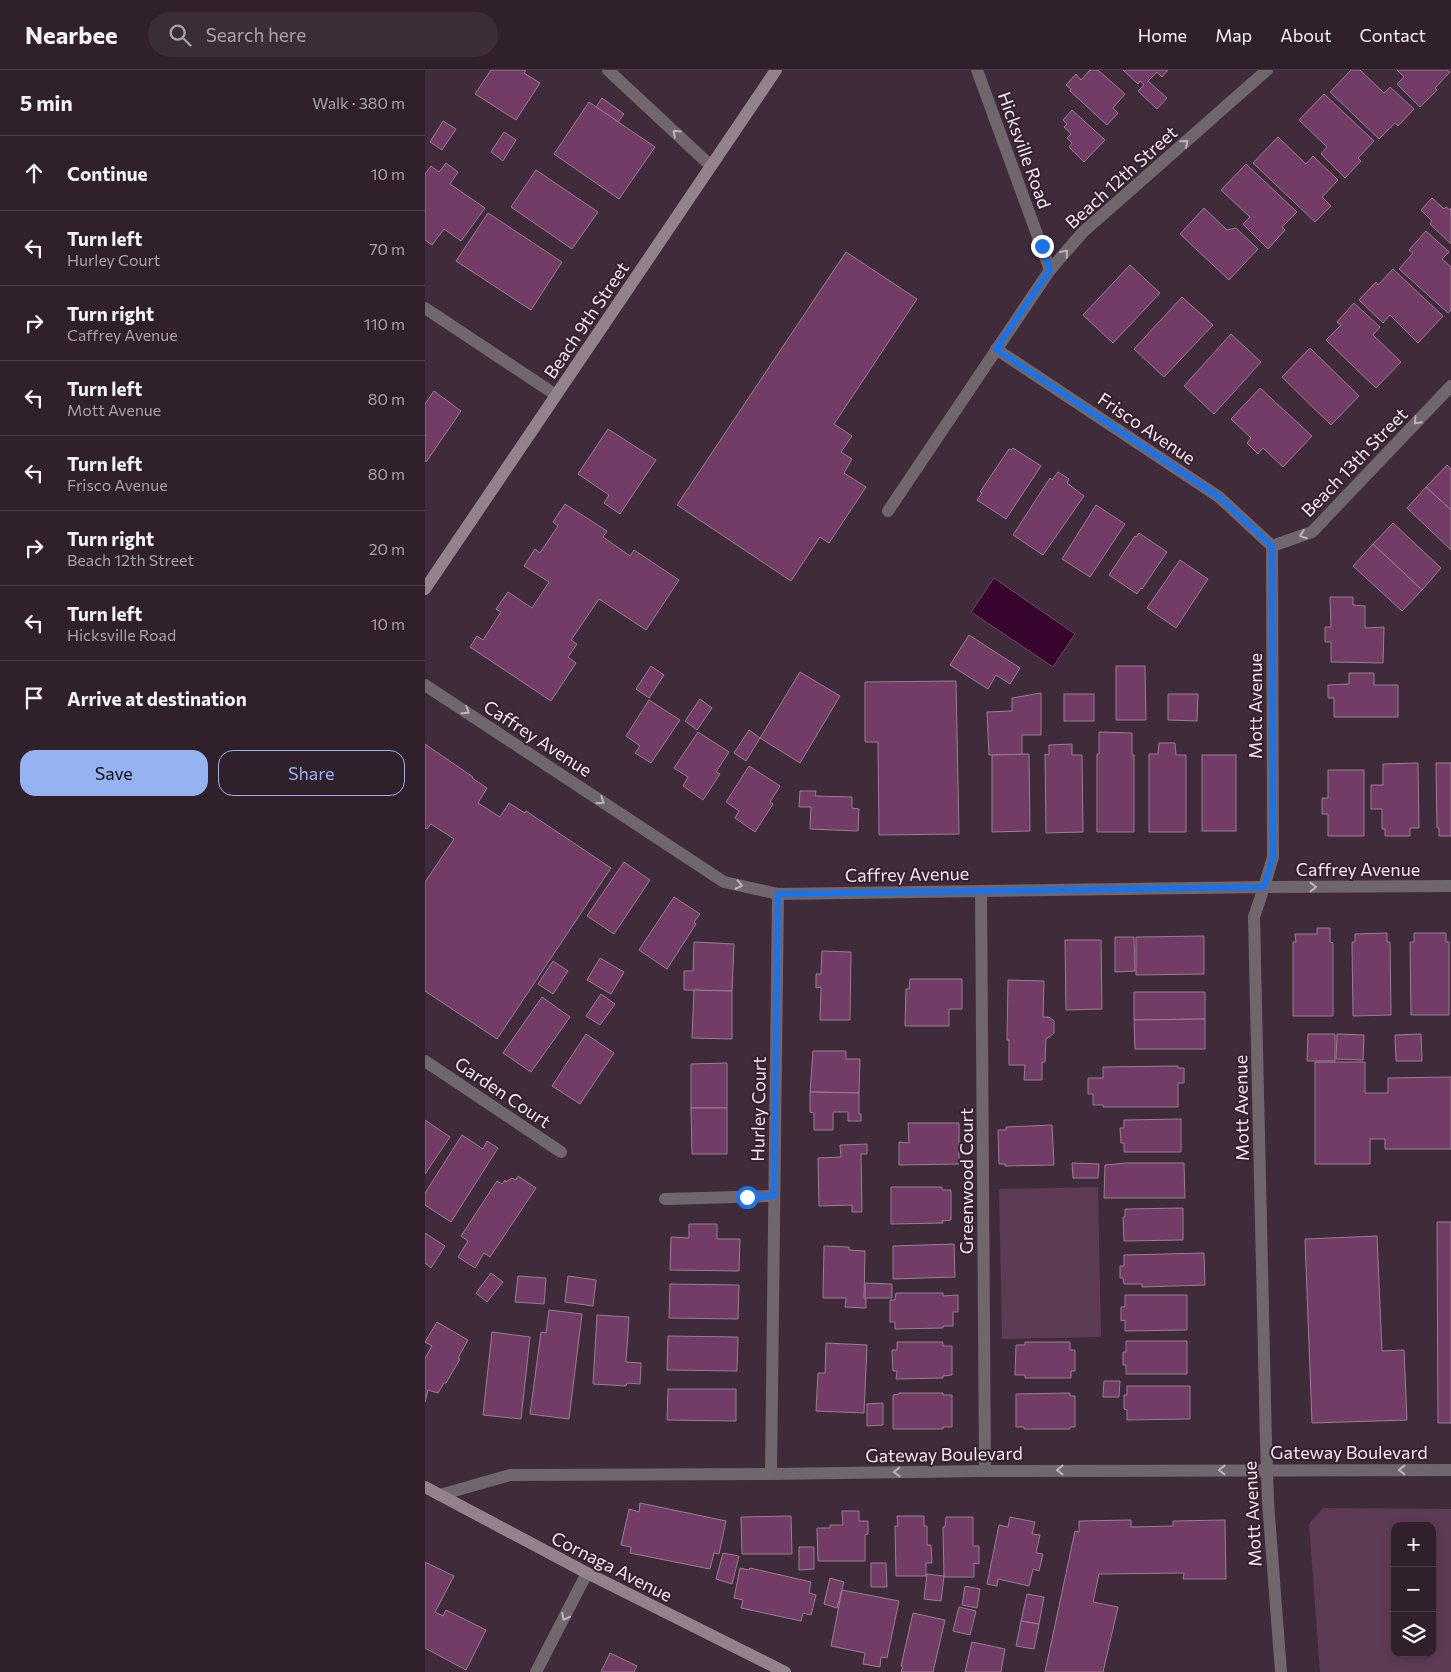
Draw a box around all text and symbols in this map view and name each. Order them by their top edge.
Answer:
search box [148,12,498,57]
text: Nearbee [25,20,118,49]
icon: search [166,21,194,49]
text: Search here [206,23,306,46]
text: Home [1138,24,1187,46]
text: Map [1215,24,1252,46]
text: About [1280,24,1332,46]
text: Contact [1360,24,1426,46]
street label: Hicksville Road [994,89,1056,211]
text: 5 min [20,90,73,115]
text: Walk · 380 m [312,93,405,112]
street label: Beach 12th Street [1061,121,1181,233]
one-way arrow [672,130,681,139]
one-way arrow [1179,140,1188,149]
icon: ahead [20,159,48,187]
text: Continue [67,162,147,185]
text: 10 m [371,164,405,183]
text: Turn left [67,227,142,250]
icon: left [20,234,48,262]
route end [1031,235,1054,258]
text: 70 m [369,239,405,258]
one-way arrow [1060,249,1069,258]
text: Hurley Court [67,250,160,269]
street label: Beach 9th Street [539,257,633,383]
text: Turn right [67,302,154,325]
icon: right [20,309,48,337]
text: 110 m [364,314,405,333]
text: Caffrey Avenue [67,325,178,344]
text: Turn left [67,377,142,400]
icon: left [20,384,48,412]
street label: Frisco Avenue [1094,387,1200,469]
text: 80 m [368,389,405,408]
text: Mott Avenue [67,400,161,419]
street label: Beach 13th Street [1296,403,1412,521]
one-way arrow [1414,415,1423,424]
text: Turn left [67,452,142,475]
icon: left [20,459,48,487]
text: 80 m [368,464,405,483]
text: Frisco Avenue [67,475,168,494]
text: Turn right [67,527,154,550]
one-way arrow [1299,529,1308,539]
icon: right [20,534,48,562]
text: 20 m [369,539,405,558]
text: Beach 12th Street [67,550,194,569]
text: Turn left [67,602,142,625]
icon: left [20,609,48,637]
text: 10 m [371,614,405,633]
text: Hicksville Road [67,625,176,644]
street label: Mott Avenue [1244,653,1266,759]
icon: arrive [20,684,48,712]
text: Arrive at destination [67,687,247,710]
street label: Caffrey Avenue [480,695,596,781]
one-way arrow [460,705,469,715]
button: Save [20,750,208,796]
button: Share [218,750,405,796]
one-way arrow [596,795,605,804]
street label: Caffrey Avenue [1296,858,1420,880]
street label: Caffrey Avenue [845,862,969,886]
one-way arrow [735,879,744,890]
one-way arrow [1309,882,1317,892]
street label: Garden Court [451,1052,555,1132]
street label: Mott Avenue [1229,1055,1253,1161]
street label: Hurley Court [746,1056,770,1162]
street label: Greenwood Court [955,1108,977,1254]
route start [736,1186,759,1209]
street label: Gateway Boulevard [1270,1441,1428,1463]
street label: Gateway Boulevard [865,1442,1023,1466]
street label: Mott Avenue [1238,1460,1266,1568]
one-way arrow [1056,1465,1064,1475]
one-way arrow [1218,1465,1226,1475]
one-way arrow [1398,1465,1406,1475]
one-way arrow [893,1467,901,1477]
map controls [1391,1522,1436,1657]
button: + [1391,1522,1436,1567]
street label: Cornaga Avenue [548,1526,676,1606]
button: − [1391,1567,1436,1612]
one-way arrow [561,1611,571,1620]
button: layers [1391,1612,1436,1657]

